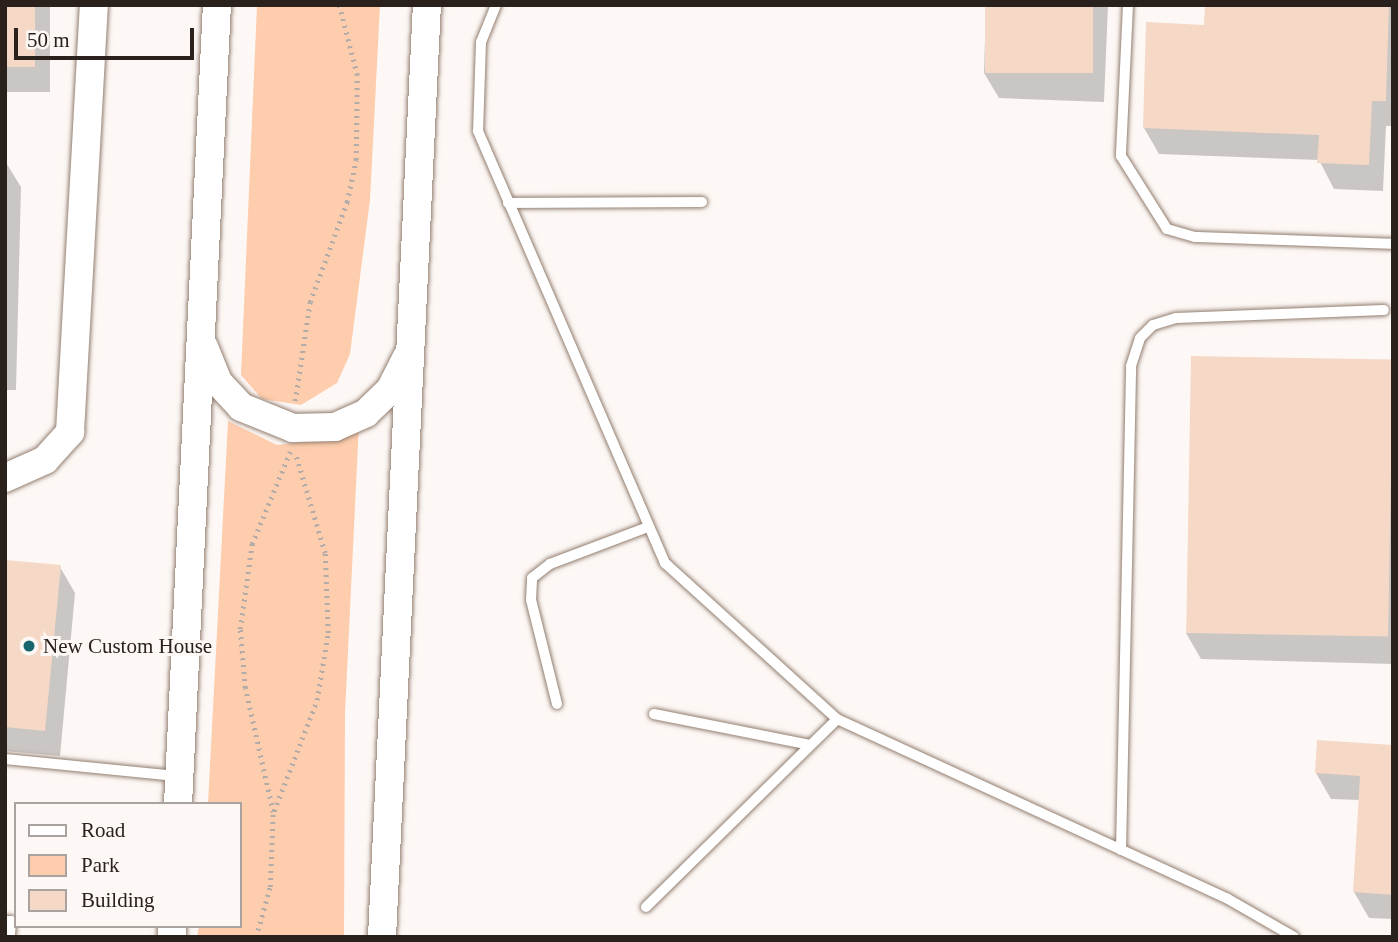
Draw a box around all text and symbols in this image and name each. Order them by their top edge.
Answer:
scale bar [18,14,198,58]
text: 50 m [27,28,70,52]
place label: New Custom House [43,633,212,659]
marker: New Custom House [21,638,37,654]
legend [14,802,242,928]
text: Road [81,818,125,842]
text: Park [81,853,120,877]
text: Building [81,888,155,912]

